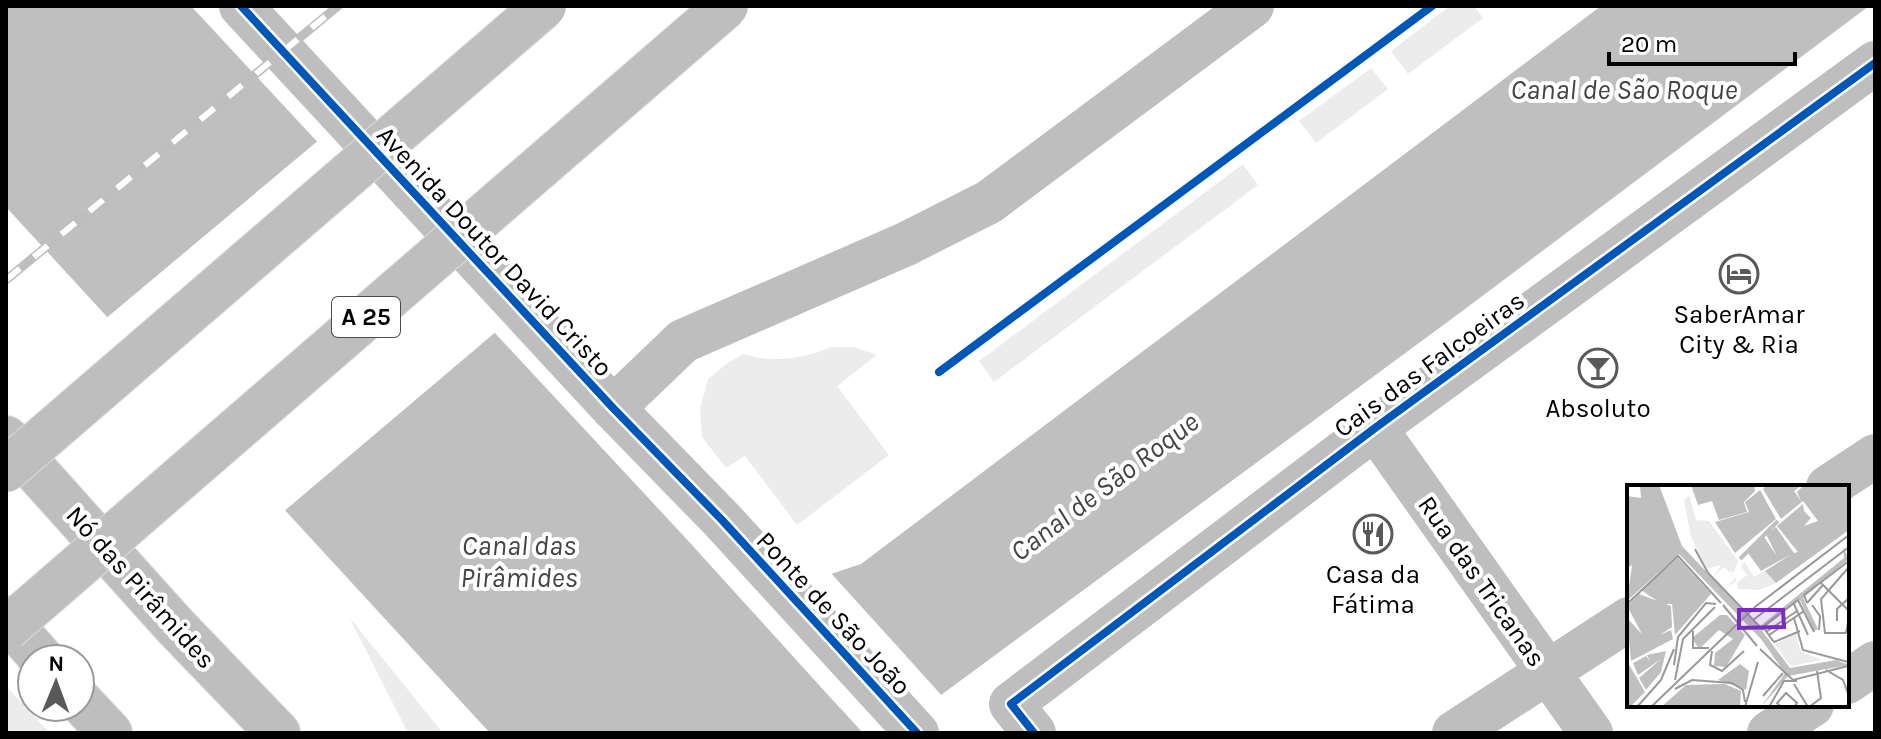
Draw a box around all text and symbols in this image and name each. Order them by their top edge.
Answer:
scale bar [1609,16,1795,66]
text: 20 m [1621,30,1677,58]
water label: Canal de São Roque [1510,73,1738,106]
street label: Avenida Doutor David Cristo [370,120,619,383]
hotel icon: SaberAmar City & Ria [1718,253,1760,295]
street label: Cais das Falcoeiras [1328,285,1531,444]
road number: A 25 [332,297,400,337]
place label: SaberAmar City & Ria [1673,299,1805,360]
bar icon: Absoluto [1577,347,1619,389]
place label: Absoluto [1545,393,1651,424]
water label: Canal de São Roque [1004,405,1205,568]
inset map [1627,485,1849,707]
street label: Rua das Tricanas [1411,490,1552,673]
street label: Nó das Pirâmides [59,500,222,675]
restaurant icon: Casa da Fátima [1352,513,1394,555]
street label: Ponte de São João [750,525,917,701]
water label: Canal das Pirâmides [460,529,578,594]
place label: Casa da Fátima [1326,559,1420,620]
north arrow [16,643,96,723]
text: N [48,651,64,677]

